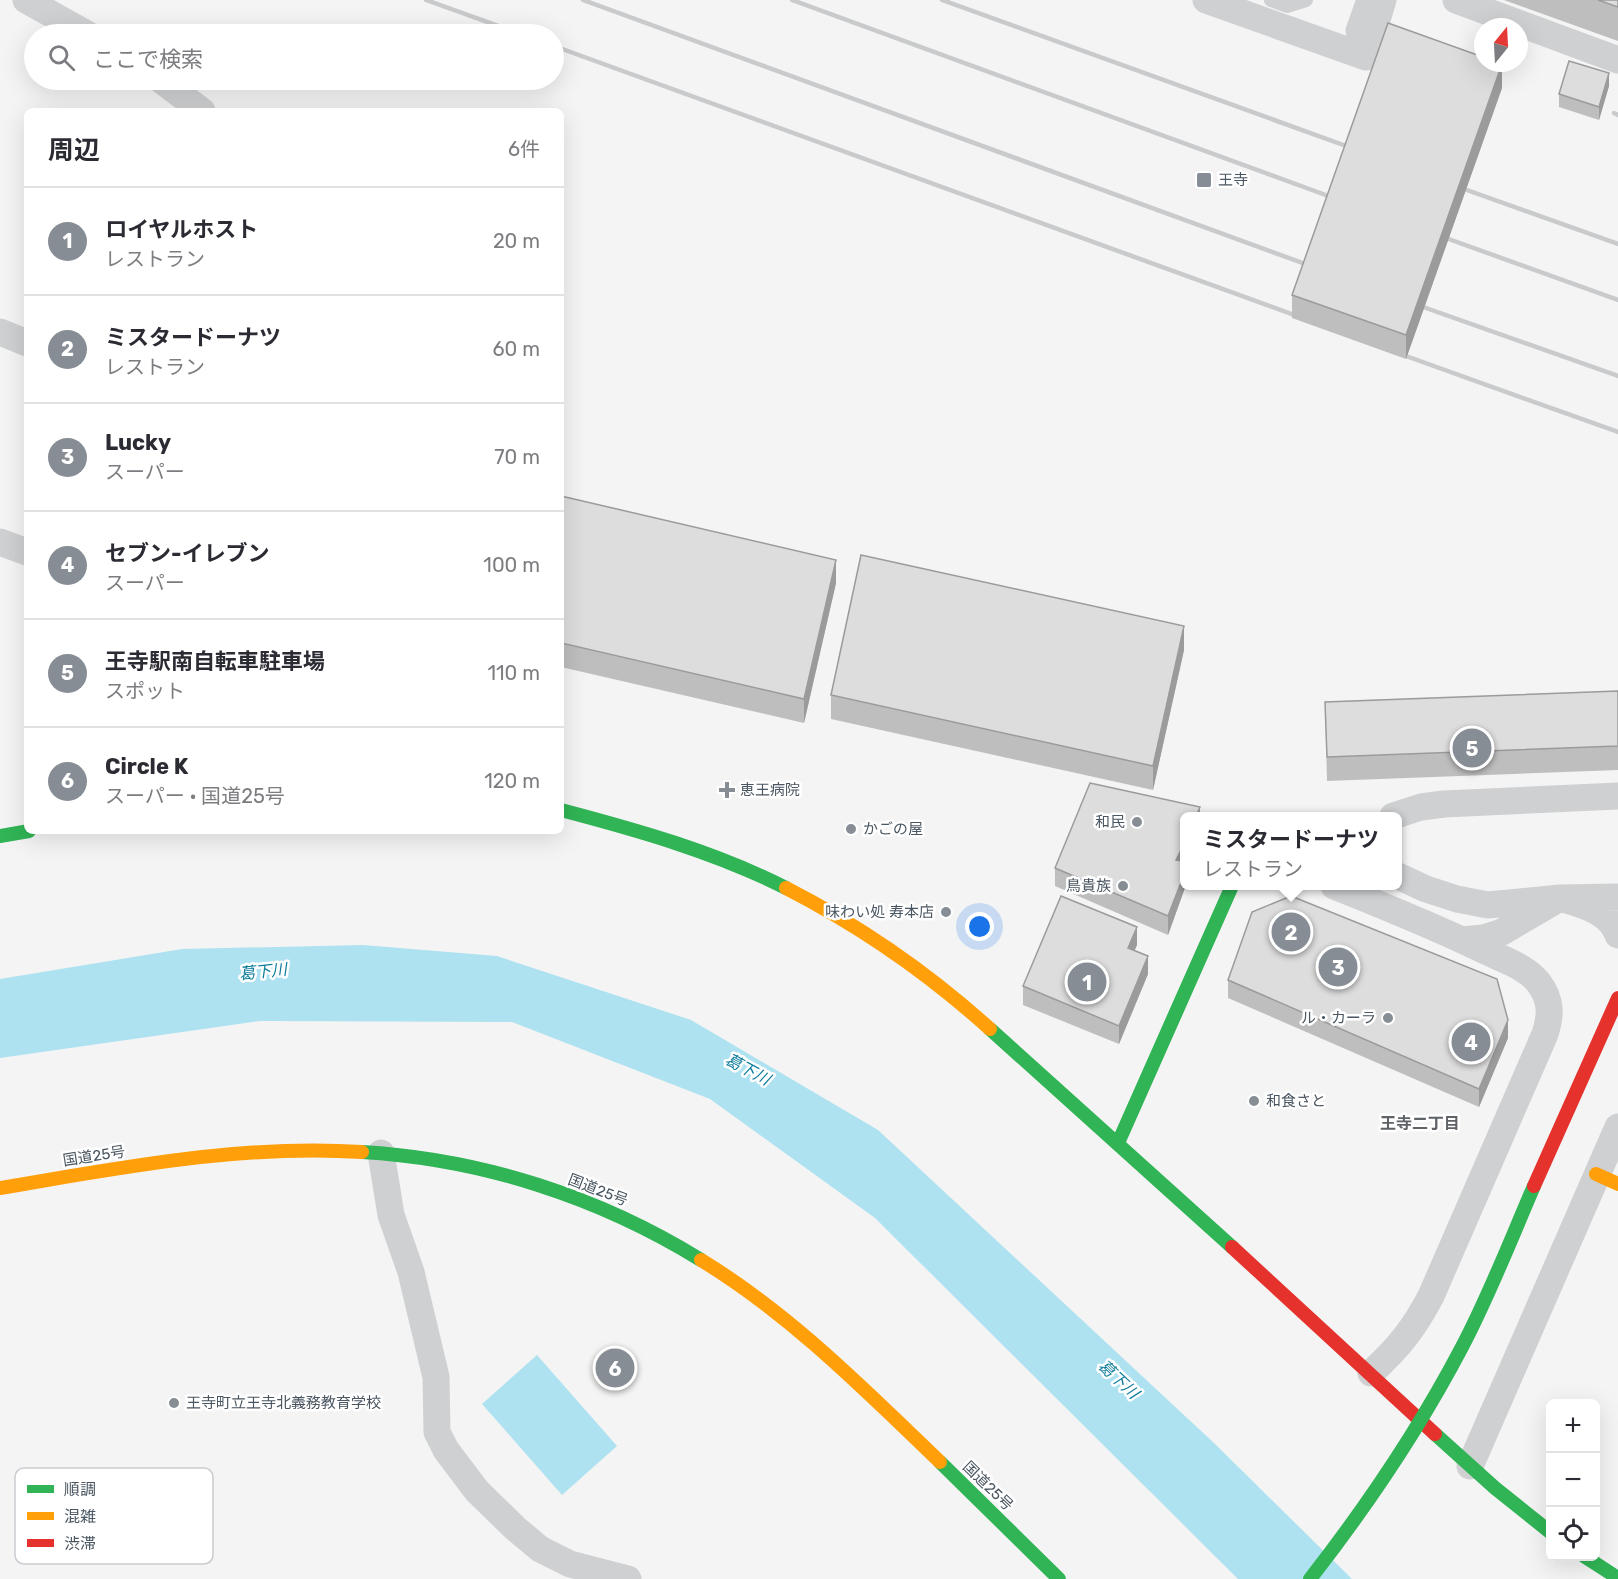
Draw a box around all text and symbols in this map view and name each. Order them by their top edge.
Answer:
north arrow [1474,18,1528,72]
search box [24,24,564,90]
icon: search [45,41,78,74]
text: ここで検索 [93,46,203,73]
text: 周辺 [48,135,100,166]
text: 6件 [508,137,540,161]
marker: 王寺 [1195,171,1213,189]
place label: 王寺 [1218,171,1248,189]
text: ロイヤルホスト [105,216,258,243]
text: 1 [63,229,72,253]
text: 20 m [493,229,540,253]
text: レストラン [105,247,205,271]
text: ミスタードーナツ [105,324,281,351]
text: 2 [61,337,74,361]
text: 60 m [493,337,540,361]
text: レストラン [105,355,205,379]
text: Lucky [105,429,171,456]
text: 3 [61,445,74,469]
text: 70 m [494,445,540,469]
text: スーパー [105,460,185,484]
text: セブン-イレブン [105,540,270,567]
text: 4 [61,553,74,577]
text: 100 m [483,553,540,577]
text: スーパー [105,571,185,595]
text: 王寺駅南自転車駐車場 [105,648,325,675]
text: 5 [61,661,74,685]
text: 110 m [488,661,540,685]
text: スポット [105,679,185,703]
pin: 5 [1452,726,1492,771]
text: Circle K [105,753,188,780]
text: 6 [61,769,74,793]
text: 120 m [484,769,540,793]
marker: 恵王病院 [718,781,736,799]
place label: 恵王病院 [740,781,800,799]
text: スーパー · 国道25号 [105,784,285,808]
popup [1180,812,1402,890]
place label: 和民 [1095,813,1125,831]
marker: 和民 [1130,815,1144,829]
place label: かごの屋 [863,820,923,838]
marker: かごの屋 [844,822,858,836]
text: ミスタードーナツ [1203,826,1379,853]
text: レストラン [1203,857,1303,881]
place label: 鳥貴族 [1066,877,1111,895]
marker: 鳥貴族 [1116,879,1130,893]
place label: 味わい処 寿本店 [825,903,934,921]
marker: 味わい処 寿本店 [939,905,953,919]
pin: 2 [1272,910,1310,954]
your location [965,912,994,941]
pin: 3 [1318,944,1358,990]
water label: 葛下川 [238,959,290,983]
pin: 1 [1068,960,1106,1004]
place label: ル・カーラ [1301,1009,1376,1027]
marker: ル・カーラ [1381,1011,1395,1025]
pin: 4 [1452,1020,1490,1064]
water label: 葛下川 [722,1050,775,1090]
place label: 和食さと [1266,1092,1326,1110]
marker: 和食さと [1247,1094,1261,1108]
district label: 王寺二丁目 [1380,1114,1460,1133]
street label: 国道25号 [62,1142,126,1170]
street label: 国道25号 [565,1170,631,1210]
pin: 6 [596,1346,634,1390]
water label: 葛下川 [1095,1356,1144,1404]
place label: 王寺町立王寺北義務教育学校 [186,1394,381,1412]
marker: 王寺町立王寺北義務教育学校 [167,1396,181,1410]
map controls [1546,1399,1600,1561]
button: + [1546,1399,1600,1453]
button: − [1546,1453,1600,1507]
street label: 国道25号 [959,1458,1017,1514]
legend [15,1468,213,1564]
text: 順調 [64,1480,96,1499]
text: 混雑 [64,1507,96,1526]
button: locate [1546,1507,1600,1561]
text: 渋滞 [64,1534,96,1553]

